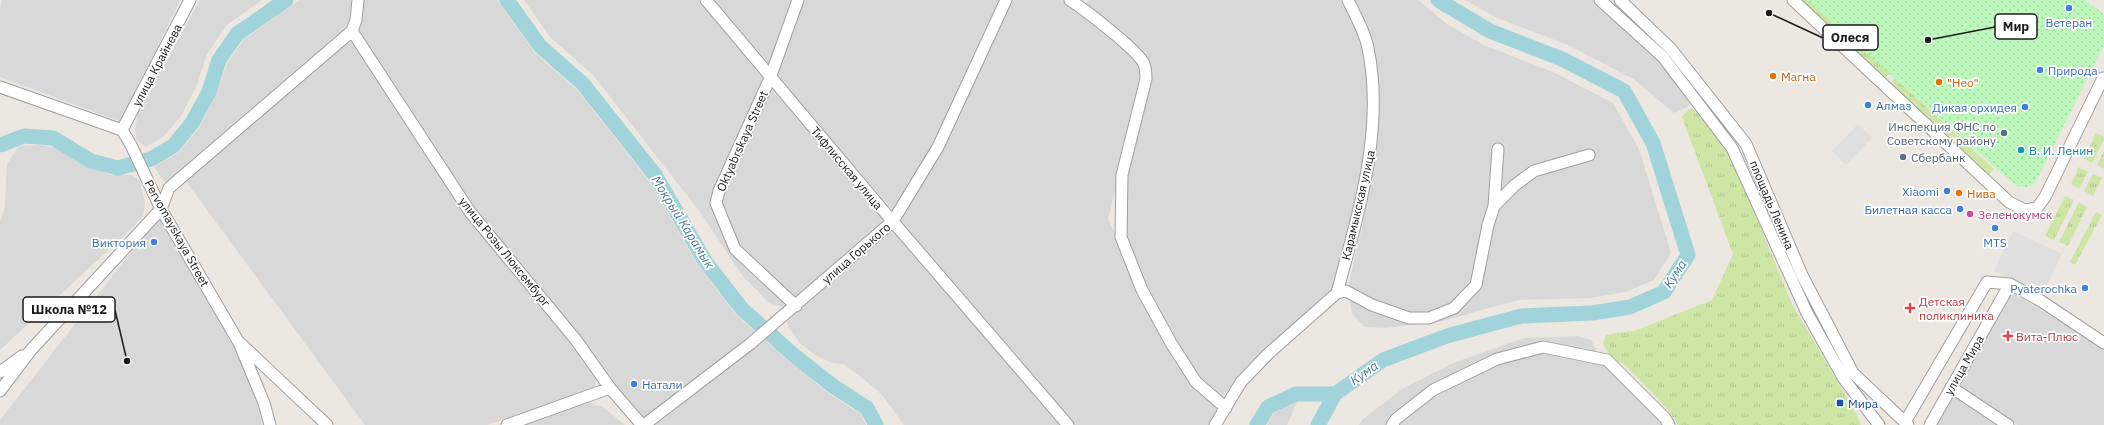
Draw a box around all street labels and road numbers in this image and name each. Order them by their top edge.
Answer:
street label: улица Крайнева [129,21,185,109]
street label: Oktyabrskaya Street [713,88,771,194]
street label: Тифлисская улица [808,123,886,213]
street label: Карамыкская улица [1338,148,1378,262]
street label: площадь Ленина [1746,158,1798,252]
street label: Pervomayskaya Street [141,177,213,289]
street label: улица Розы Люксембург [456,194,554,310]
street label: улица Горького [819,219,893,287]
street label: улица Мира [1941,332,1987,397]

